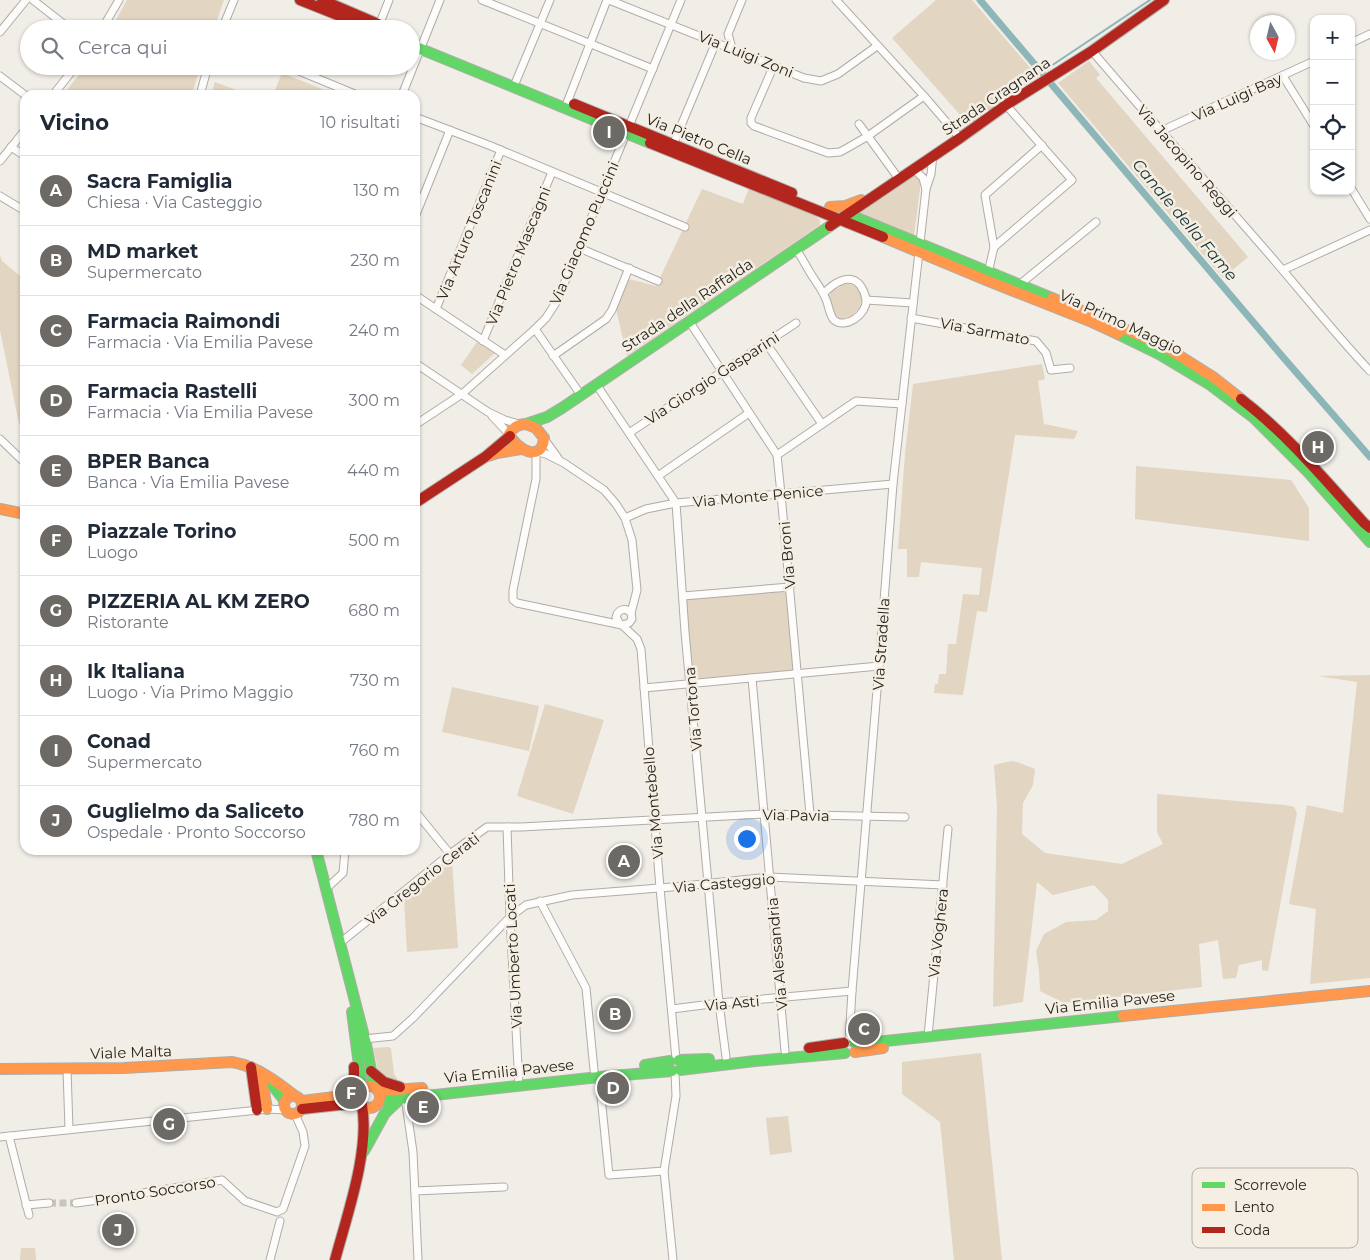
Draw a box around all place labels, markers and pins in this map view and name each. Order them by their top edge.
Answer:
pin: I [593,113,625,151]
pin: H [1302,428,1334,466]
pin: A [608,842,640,880]
pin: B [599,995,631,1033]
pin: C [848,1010,880,1048]
pin: D [597,1069,629,1107]
pin: F [335,1074,367,1112]
pin: E [407,1088,439,1126]
pin: G [153,1105,185,1143]
pin: J [102,1211,134,1249]

